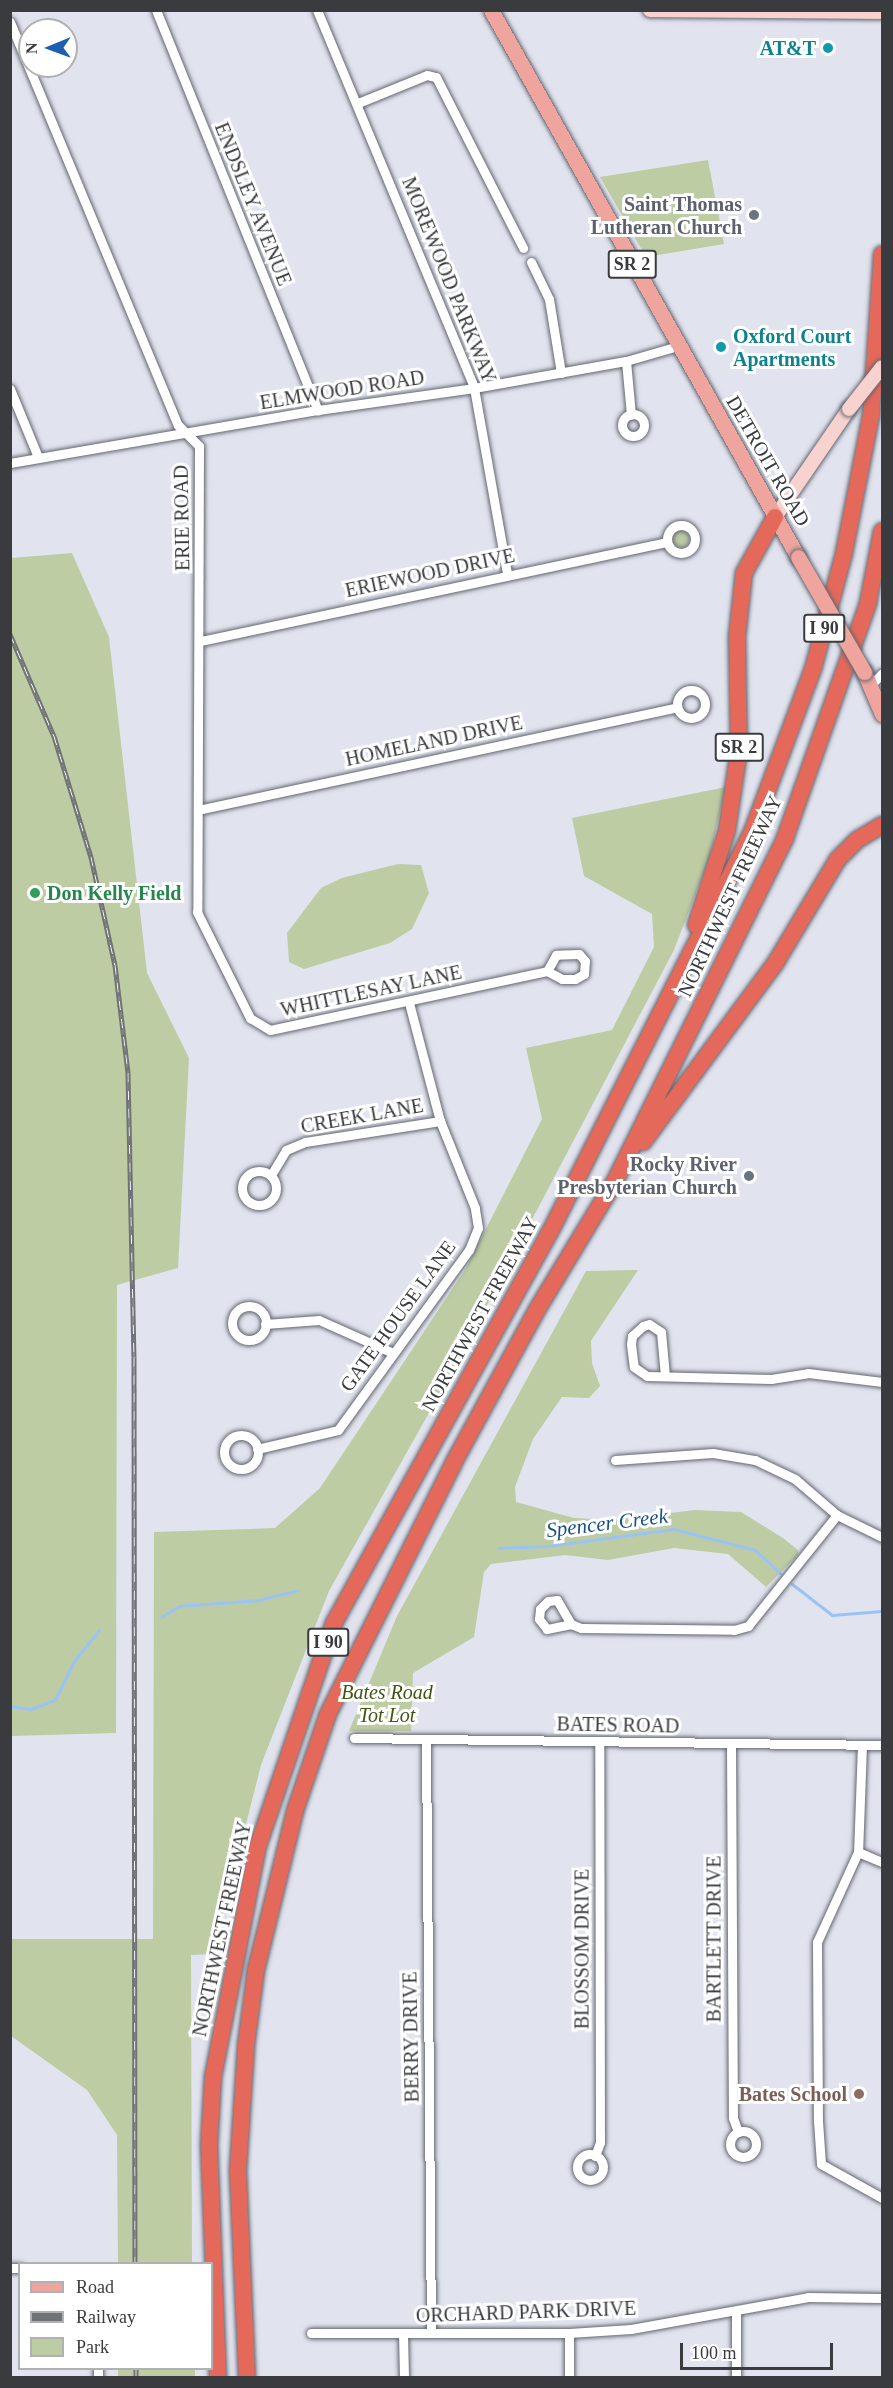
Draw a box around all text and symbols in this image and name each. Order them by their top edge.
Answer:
north arrow [18,18,78,78]
place label: AT&T [760,36,816,60]
marker: AT&T [821,41,835,55]
text: N [23,42,40,54]
street label: ENDSLEY AVENUE [209,118,297,290]
street label: MOREWOOD PARKWAY [397,173,501,387]
place label: Saint Thomas Lutheran Church [591,192,742,239]
marker: Saint Thomas Lutheran Church [747,208,761,222]
road number: SR 2 [606,249,658,279]
place label: Oxford Court Apartments [733,324,851,371]
marker: Oxford Court Apartments [714,340,728,354]
street label: ELMWOOD ROAD [258,365,426,415]
street label: DETROIT ROAD [721,391,815,531]
street label: ERIE ROAD [169,465,195,571]
street label: ERIEWOOD DRIVE [343,543,517,603]
road number: I 90 [803,613,845,643]
street label: HOMELAND DRIVE [343,710,525,772]
road number: SR 2 [714,732,764,762]
street label: NORTHWEST FREEWAY [673,791,787,1001]
place label: Don Kelly Field [47,881,181,905]
marker: Don Kelly Field [28,886,42,900]
street label: WHITTLESAY LANE [278,960,464,1022]
street label: CREEK LANE [299,1093,425,1139]
place label: Rocky River Presbyterian Church [557,1152,737,1199]
marker: Rocky River Presbyterian Church [742,1169,756,1183]
street label: NORTHWEST FREEWAY [416,1212,544,1416]
street label: GATE HOUSE LANE [335,1236,461,1396]
water label: Spencer Creek [545,1503,669,1543]
road number: I 90 [307,1627,349,1657]
park label: Bates Road Tot Lot [341,1681,433,1728]
street label: BATES ROAD [556,1712,680,1738]
street label: NORTHWEST FREEWAY [187,1819,257,2039]
street label: BARTLETT DRIVE [702,1855,726,2023]
street label: BLOSSOM DRIVE [570,1869,594,2029]
street label: BERRY DRIVE [398,1971,424,2103]
place label: Bates School [739,2082,847,2106]
marker: Bates School [852,2087,866,2101]
legend [18,2262,213,2370]
text: Road [76,2277,114,2297]
street label: ORCHARD PARK DRIVE [415,2296,637,2328]
text: Railway [76,2307,136,2327]
scale bar [683,2331,836,2369]
text: Park [76,2337,109,2357]
text: 100 m [691,2343,737,2363]

